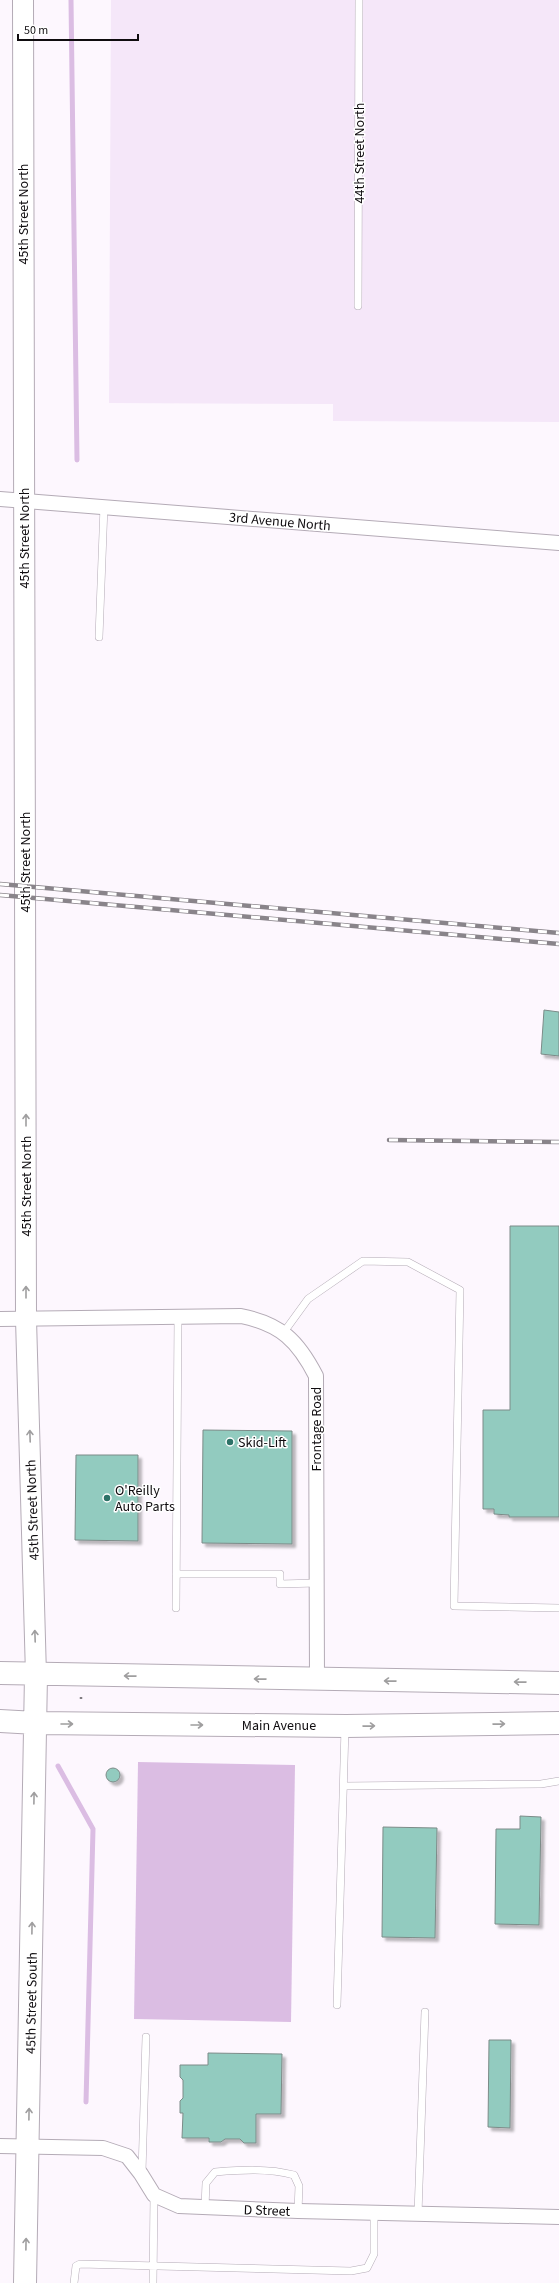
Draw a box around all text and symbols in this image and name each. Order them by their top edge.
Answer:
scale bar [18,16,138,42]
text: 50 m [24,22,48,39]
street label: 44th Street North [350,103,370,203]
street label: 45th Street North [14,164,34,264]
street label: 45th Street North [15,488,35,588]
street label: 3rd Avenue North [228,508,332,536]
street label: 45th Street North [16,812,36,912]
one-way arrow [22,1114,30,1127]
street label: 45th Street North [17,1136,37,1236]
one-way arrow [22,1286,30,1299]
street label: Frontage Road [307,1387,327,1471]
one-way arrow [26,1430,33,1443]
place label: Skid-Lift [238,1433,287,1453]
marker: Skid-Lift [225,1437,235,1447]
street label: 45th Street North [21,1459,45,1561]
place label: O'Reilly Auto Parts [115,1481,175,1517]
marker: O'Reilly Auto Parts [102,1493,112,1503]
one-way arrow [31,1630,39,1643]
one-way arrow [124,1673,137,1680]
one-way arrow [254,1675,267,1683]
one-way arrow [384,1677,397,1685]
one-way arrow [514,1678,527,1686]
street label: Main Avenue [242,1716,316,1736]
one-way arrow [60,1720,73,1728]
one-way arrow [492,1720,505,1727]
one-way arrow [190,1721,203,1729]
one-way arrow [362,1722,375,1729]
one-way arrow [30,1792,38,1805]
one-way arrow [28,1922,36,1935]
street label: 45th Street South [21,1952,43,2054]
one-way arrow [25,2108,32,2121]
street label: D Street [243,2200,291,2222]
one-way arrow [22,2238,30,2251]

